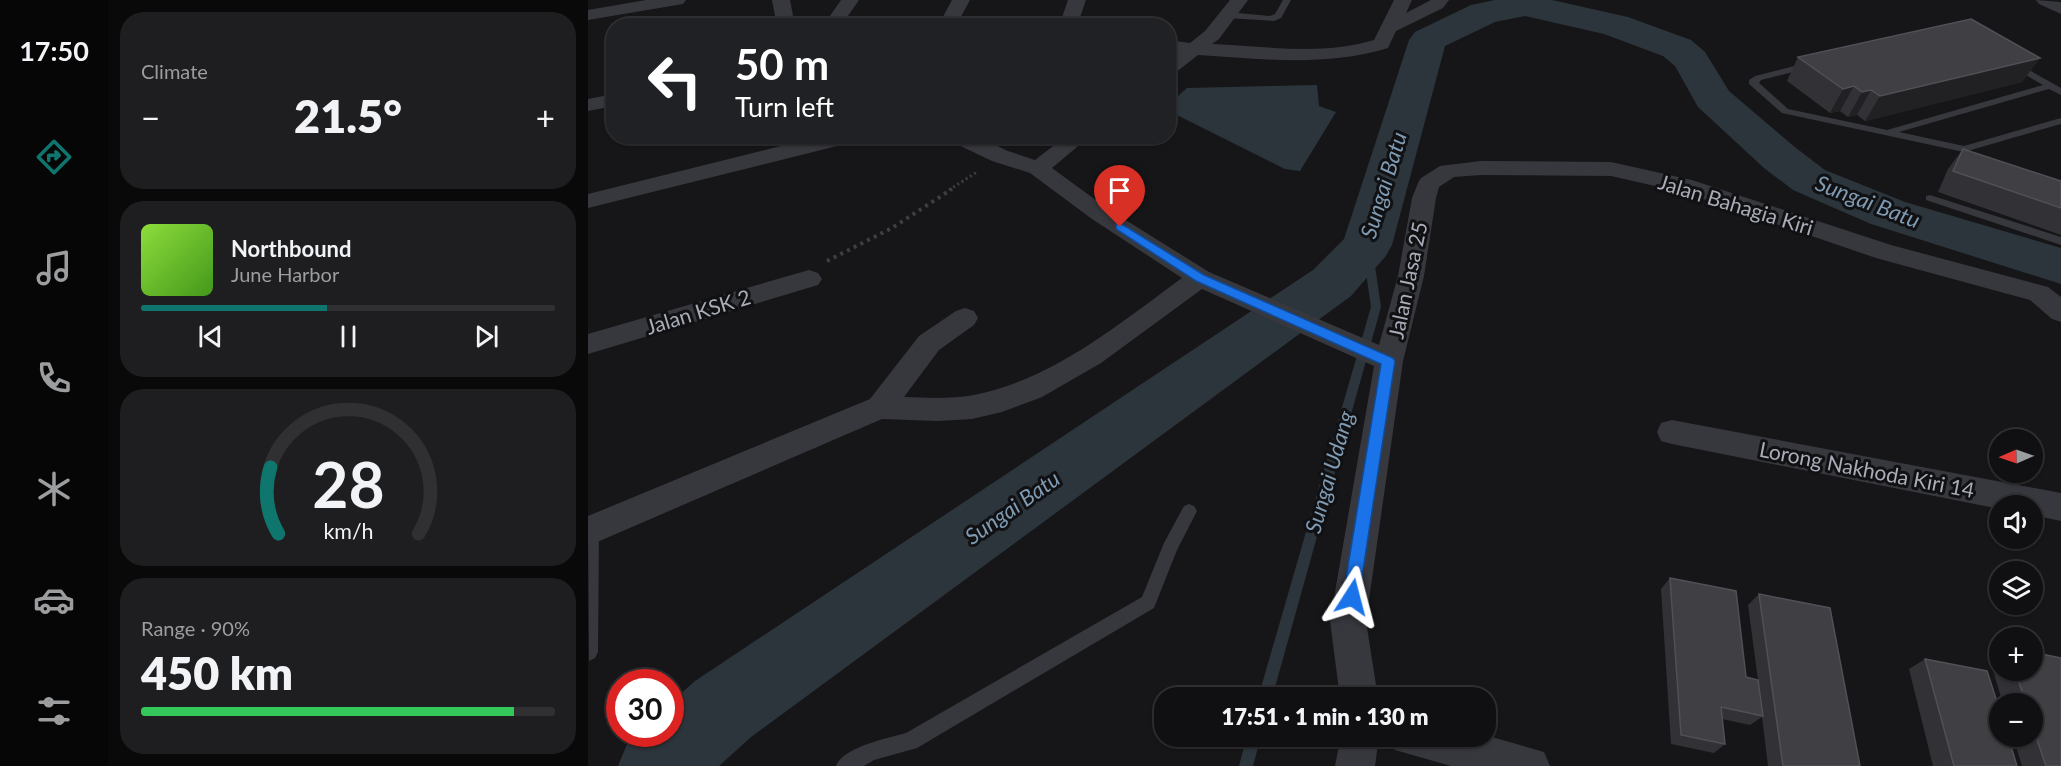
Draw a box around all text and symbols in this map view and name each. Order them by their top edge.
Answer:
text: 17:50 [19,34,89,67]
text: 50 m [735,39,829,89]
icon: left [636,42,714,120]
text: Climate [141,59,208,83]
text: 21.5° [294,89,402,143]
text: Turn left [735,90,834,123]
text: − [141,97,160,137]
text: + [536,97,555,137]
water label: Sungai Batu [1354,129,1412,241]
icon: directions [33,136,75,178]
pin [1094,165,1145,227]
street label: Jalan Bahagia Kiri [1655,169,1817,239]
water label: Sungai Batu [1812,169,1924,233]
icon: arrive [1103,174,1136,207]
street label: Jalan Jasa 25 [1382,219,1432,341]
text: Northbound [231,235,351,262]
icon: music [33,247,75,289]
text: June Harbor [231,262,339,286]
street label: Jalan KSK 2 [643,283,753,339]
icon: previous [194,320,227,353]
icon: pause [332,320,365,353]
icon: next [470,320,503,353]
icon: phone [33,357,75,399]
water label: Sungai Udang [1299,407,1359,536]
north arrow [1989,429,2043,483]
map controls [1989,429,2043,747]
street label: Lorong Nakhoda Kiri 14 [1757,436,1977,502]
text: 28 [312,446,384,521]
water label: Sungai Batu [959,464,1065,550]
icon: climate [33,468,75,510]
button: sound [1989,495,2043,549]
text: km/h [323,519,373,545]
button: layers [1989,561,2043,615]
position arrow [1320,565,1384,629]
icon: car [33,579,75,621]
text: Range · 90% [141,616,250,640]
button: + [1989,627,2043,681]
text: 450 km [141,646,293,700]
speed limit sign: 30 [606,669,684,747]
icon: filters [33,690,75,732]
button: − [1989,693,2043,747]
text: 17:51 · 1 min · 130 m [1222,703,1428,730]

